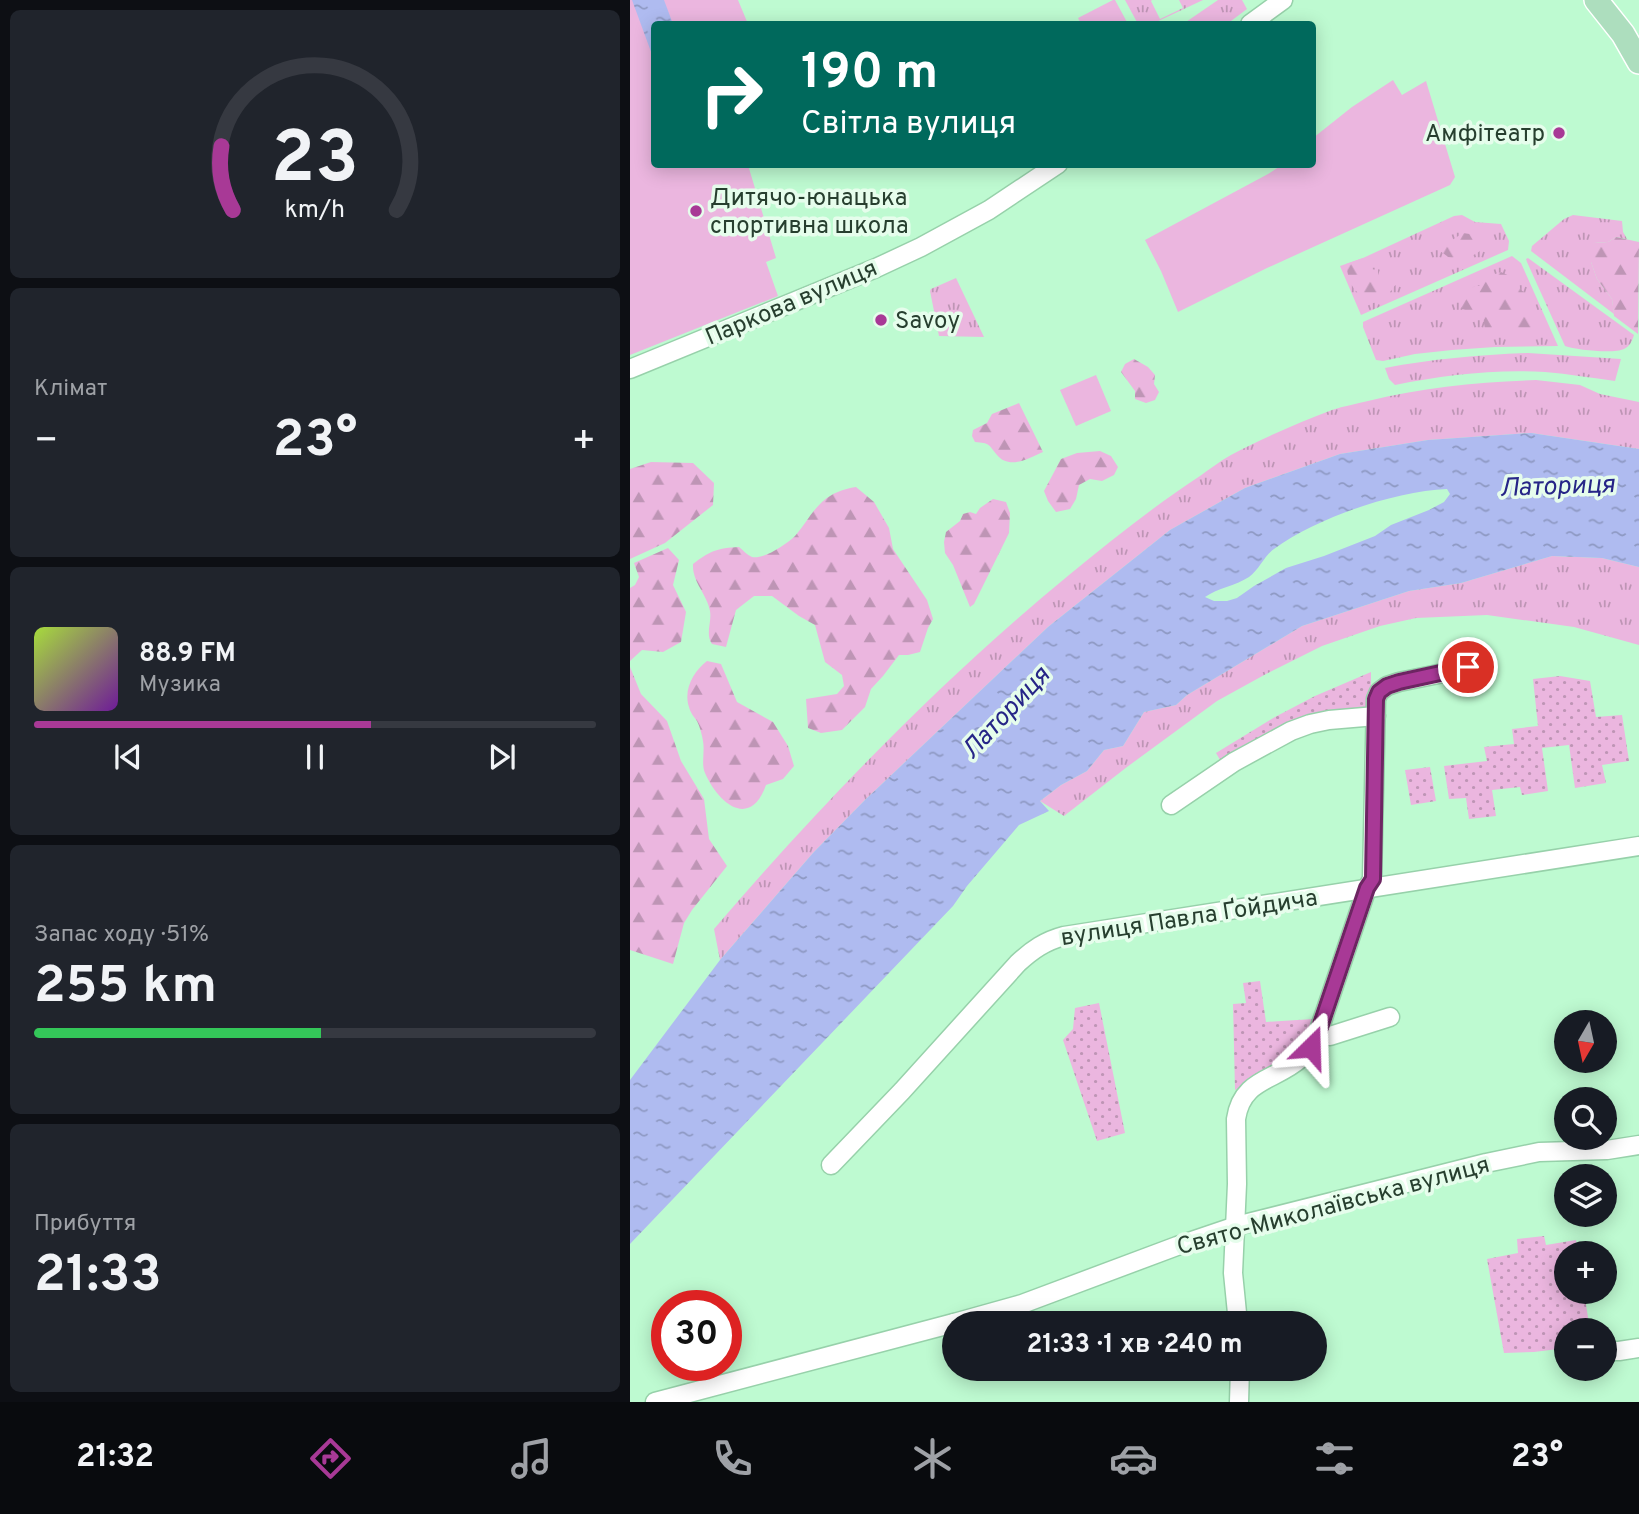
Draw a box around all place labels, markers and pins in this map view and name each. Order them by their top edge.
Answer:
place label: Амфітеатр [1425,120,1545,150]
marker: Амфітеатр [1551,125,1567,141]
place label: Дитячо-юнацька спортивна школа [710,184,909,242]
marker: Дитячо-юнацька спортивна школа [688,203,704,219]
place label: Savoy [895,307,960,337]
marker: Savoy [873,312,889,328]
pin [1438,637,1498,697]

